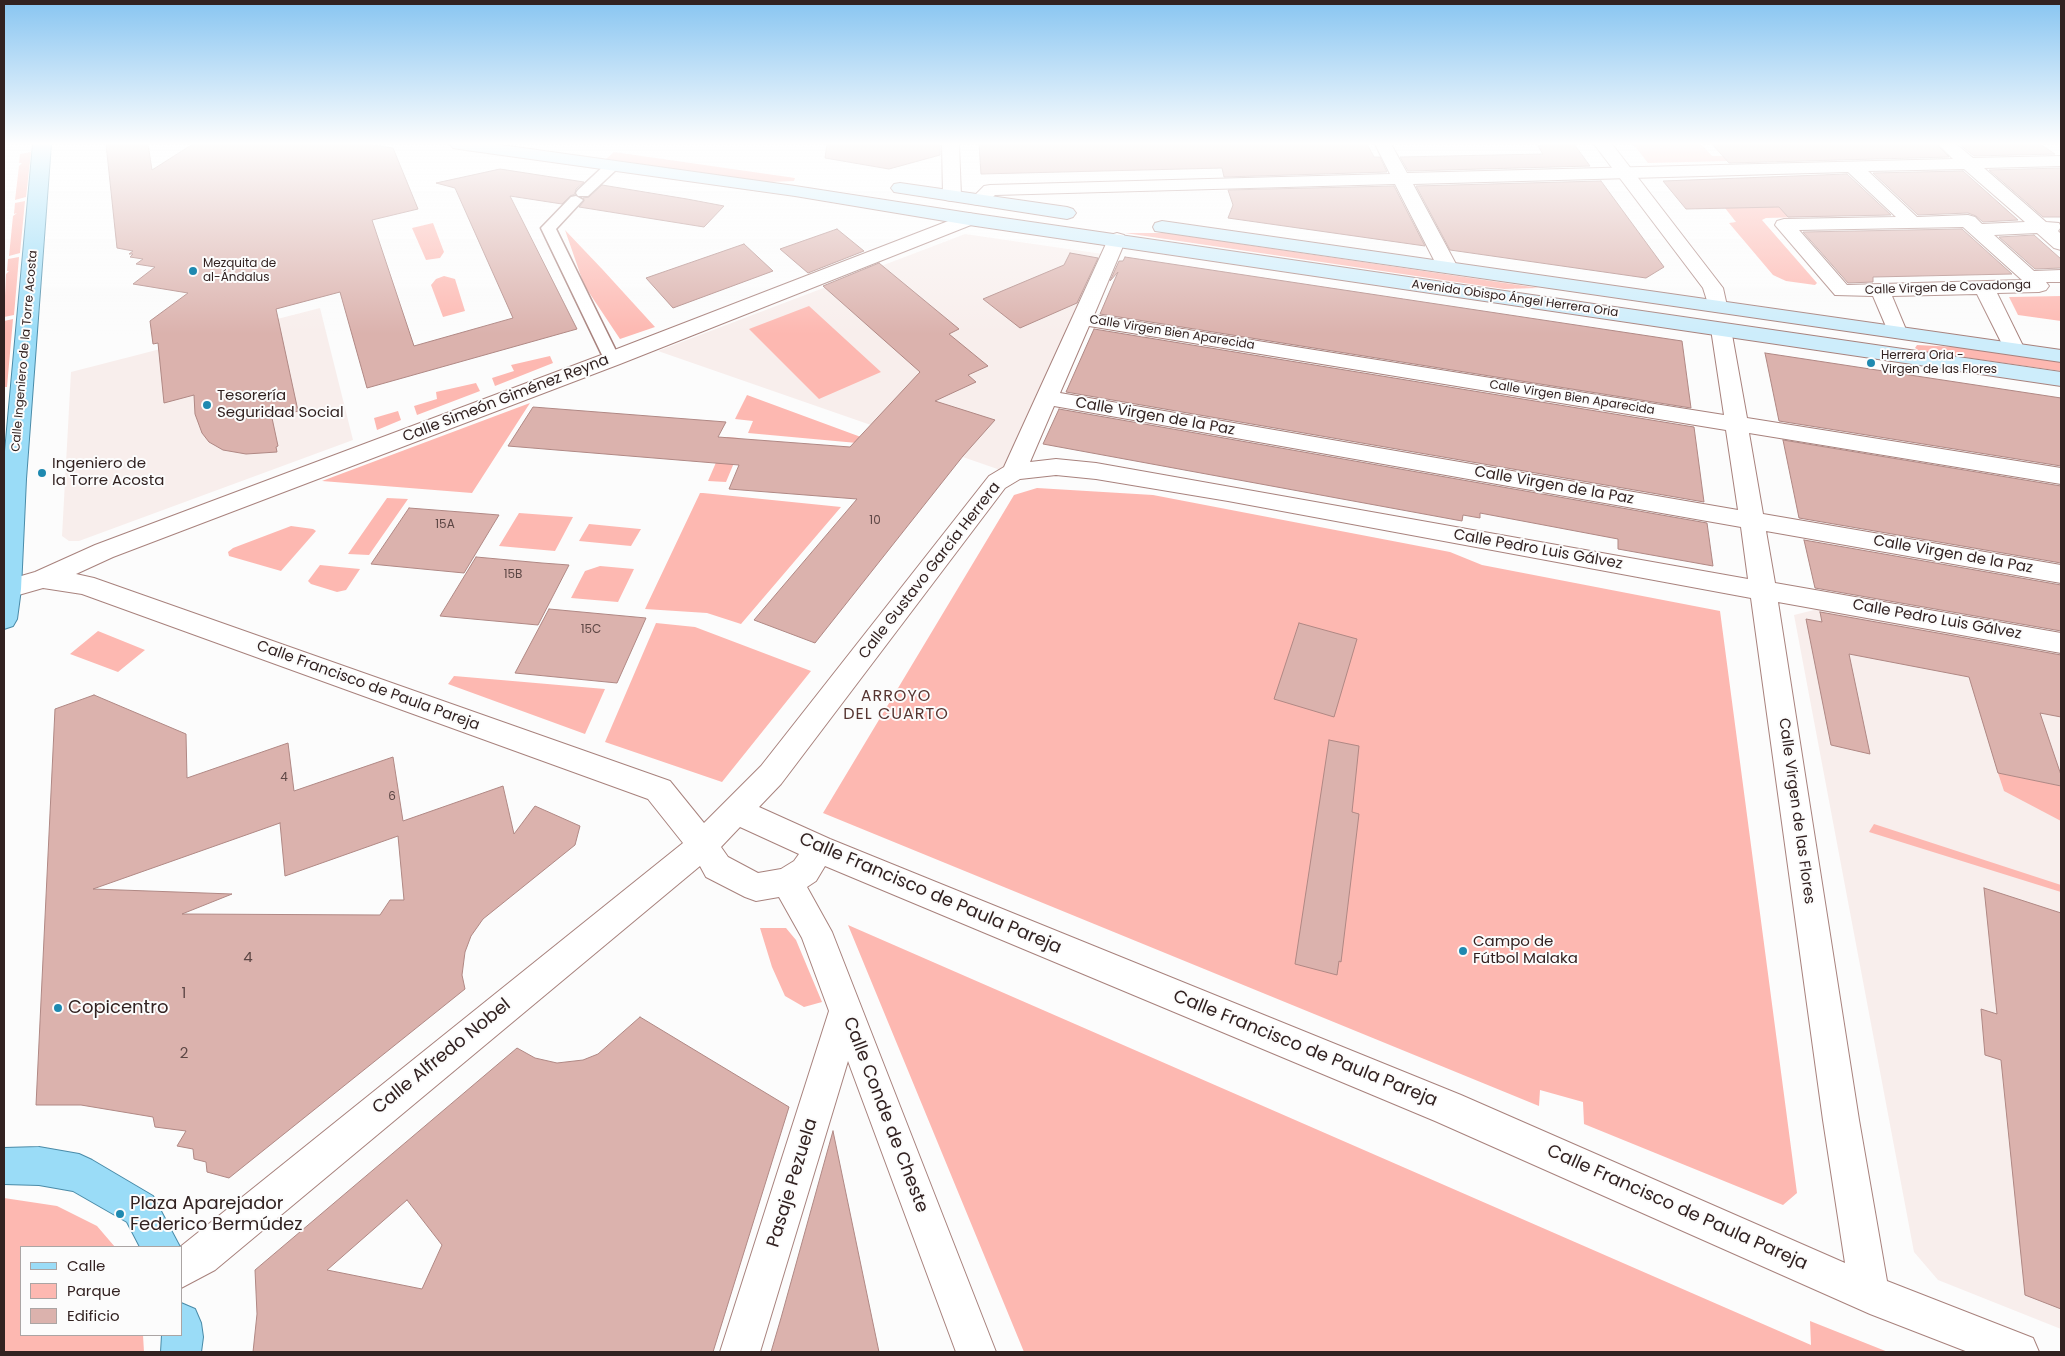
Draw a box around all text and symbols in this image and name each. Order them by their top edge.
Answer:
street label: Calle Ingeniero de la Torre Acosta [9,250,41,452]
place label: Mezquita de al-Ándalus [203,257,276,285]
marker: Mezquita de al-Ándalus [187,265,199,277]
street label: Avenida Obispo Ángel Herrera Oria [1411,277,1619,321]
street label: Calle Virgen de Covadonga [1865,278,2031,298]
street label: Calle Virgen Bien Aparecida [1088,313,1256,353]
place label: Herrera Oria - Virgen de las Flores [1881,349,1997,377]
street label: Calle Simeón Giménez Reyna [400,351,612,447]
marker: Herrera Oria - Virgen de las Flores [1865,357,1877,369]
street label: Calle Virgen Bien Aparecida [1488,378,1656,418]
place label: Tesorería Seguridad Social [217,387,344,422]
street label: Calle Virgen de la Paz [1074,394,1236,440]
marker: Tesorería Seguridad Social [201,399,213,411]
place label: Ingeniero de la Torre Acosta [52,455,164,490]
street label: Calle Virgen de la Paz [1473,463,1635,509]
marker: Ingeniero de la Torre Acosta [36,467,48,479]
street label: Calle Gustavo García Herrera [855,479,1005,663]
house number: 10 [869,514,881,528]
house number: 15A [435,518,455,532]
street label: Calle Pedro Luis Gálvez [1452,526,1624,574]
street label: Calle Virgen de la Paz [1872,532,2034,578]
house number: 15B [504,568,522,582]
street label: Calle Pedro Luis Gálvez [1851,596,2023,644]
house number: 15C [581,623,601,637]
street label: Calle Francisco de Paula Pareja [254,637,482,735]
district label: ARROYO DEL CUARTO [842,687,950,725]
street label: Calle Virgen de las Flores [1774,717,1818,905]
house number: 4 [280,771,288,785]
house number: 6 [388,790,396,804]
street label: Calle Francisco de Paula Pareja [795,829,1065,959]
place label: Campo de Fútbol Malaka [1473,933,1578,968]
marker: Campo de Fútbol Malaka [1457,945,1469,957]
house number: 4 [243,949,253,967]
house number: 1 [182,985,186,1003]
street label: Calle Francisco de Paula Pareja [1170,986,1440,1112]
street label: Calle Alfredo Nobel [368,995,516,1119]
place label: Copicentro [68,997,168,1019]
marker: Copicentro [52,1002,64,1014]
street label: Calle Conde de Cheste [838,1014,932,1216]
house number: 2 [180,1045,188,1063]
street label: Pasaje Pezuela [763,1116,823,1250]
street label: Calle Francisco de Paula Pareja [1543,1141,1811,1275]
place label: Plaza Aparejador Federico Bermúdez [130,1193,302,1236]
marker: Plaza Aparejador Federico Bermúdez [114,1208,126,1220]
legend [20,1246,182,1336]
text: Calle [67,1255,105,1276]
text: Parque [67,1280,120,1301]
text: Edificio [67,1305,120,1326]

